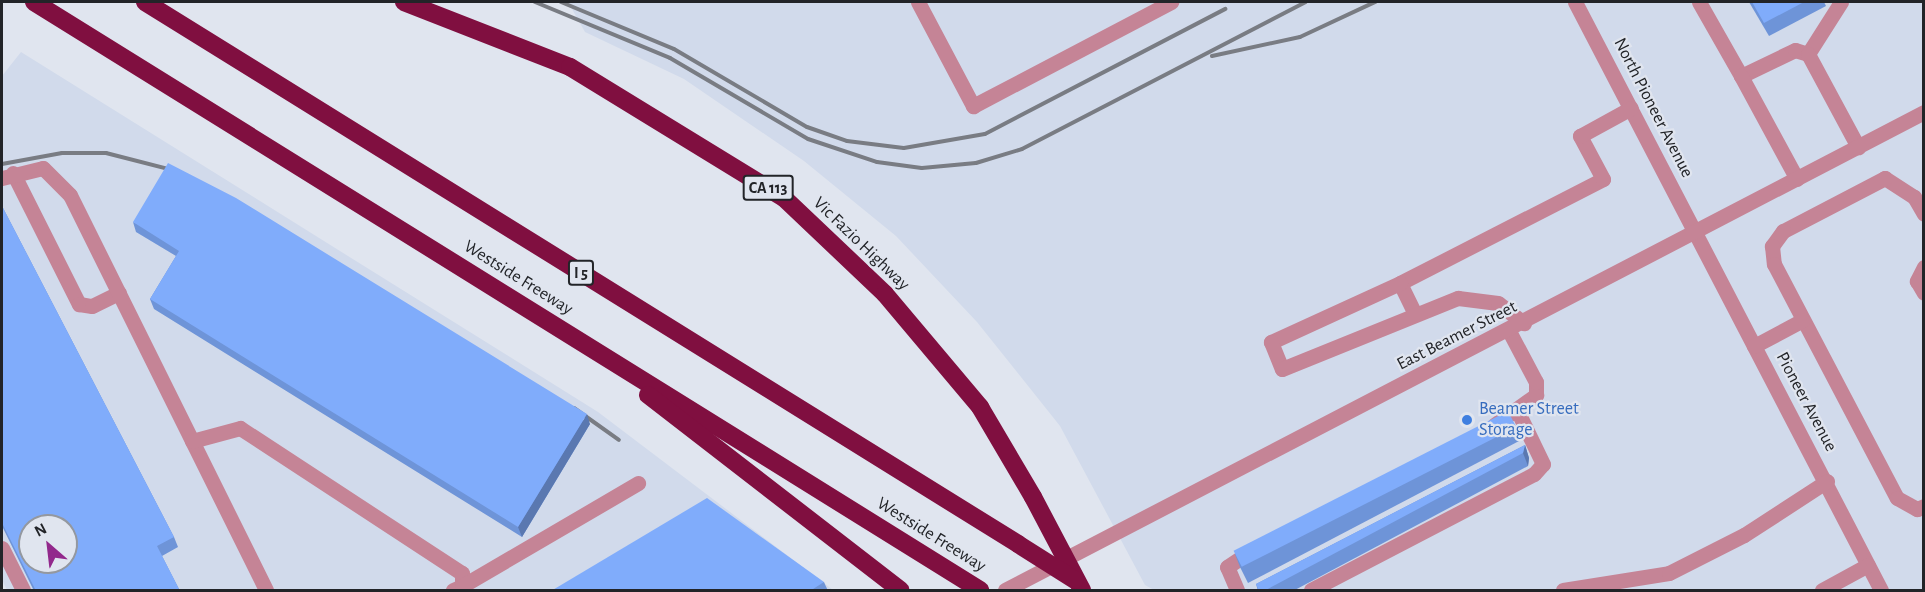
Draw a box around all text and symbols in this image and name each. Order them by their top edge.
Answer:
street label: North Pioneer Avenue [1608,34,1698,182]
road number: CA 113 [742,175,794,201]
street label: Vic Fazio Highway [808,193,914,295]
street label: Westside Freeway [459,236,577,320]
road number: I 5 [568,260,594,286]
street label: East Beamer Street [1393,296,1521,376]
street label: Pioneer Avenue [1771,349,1841,455]
place label: Beamer Street Storage [1479,399,1579,442]
marker: Beamer Street Storage [1460,413,1474,427]
street label: Westside Freeway [872,493,990,577]
north arrow [18,514,78,574]
text: N [32,520,49,540]

